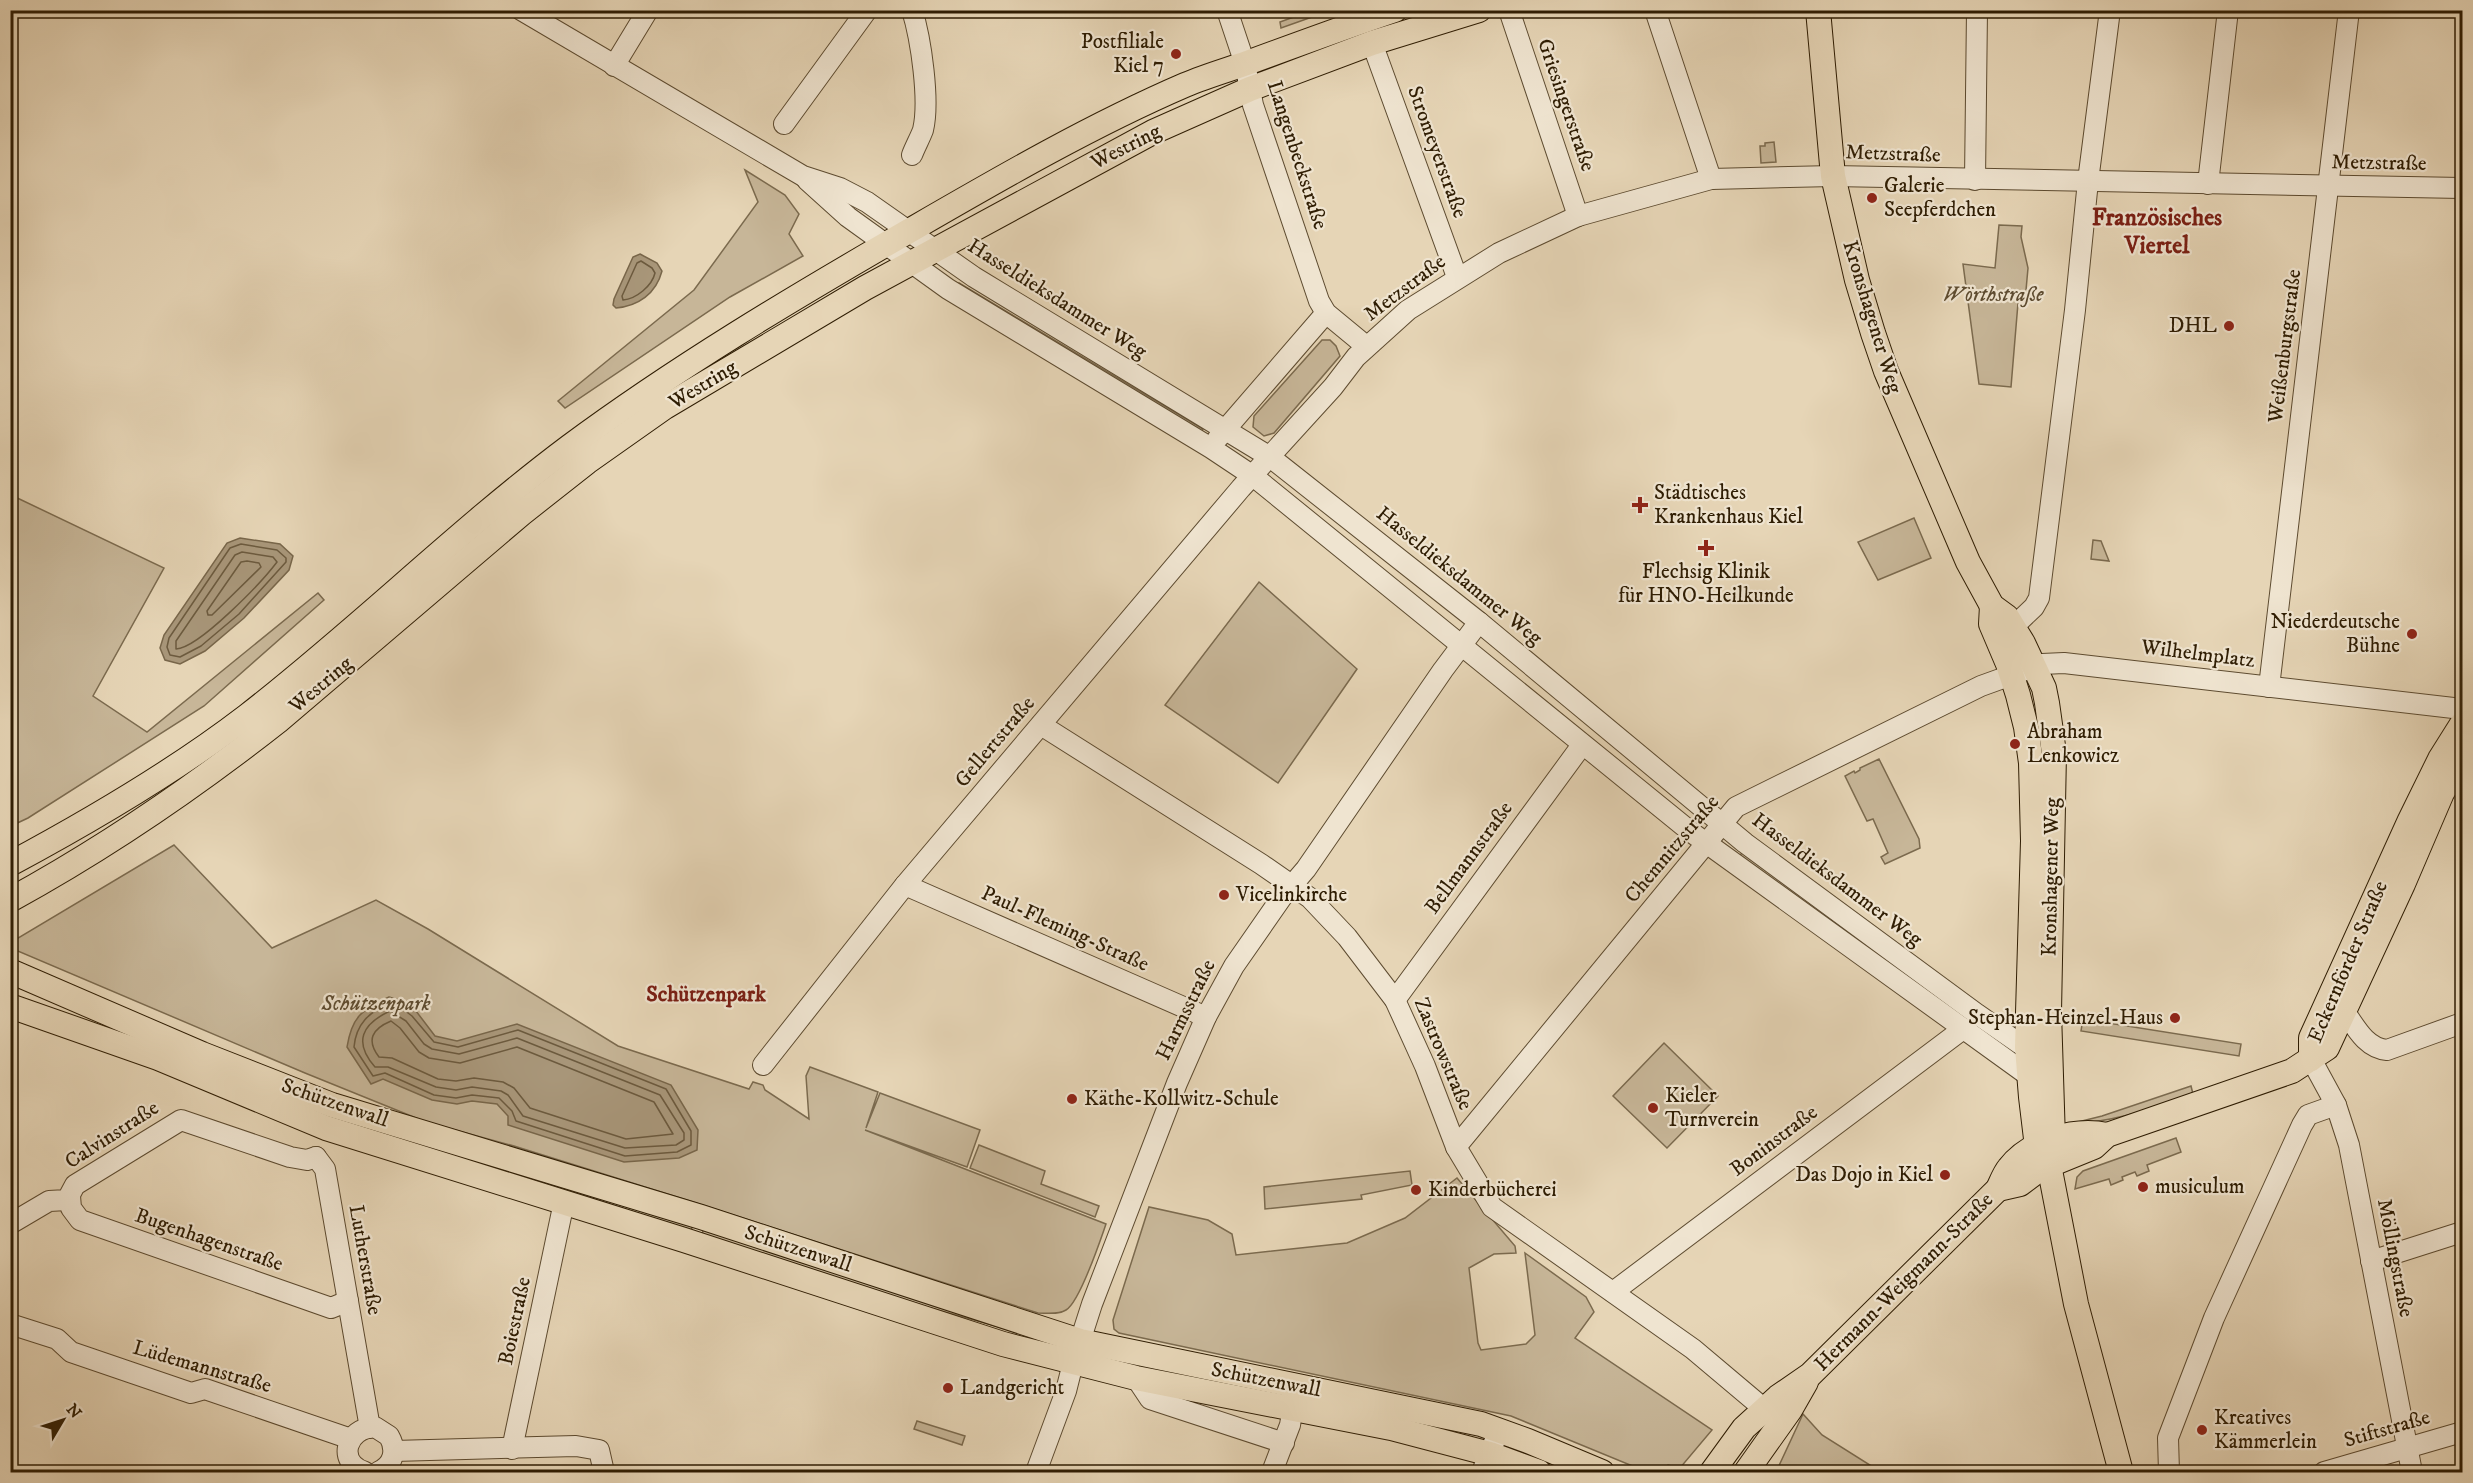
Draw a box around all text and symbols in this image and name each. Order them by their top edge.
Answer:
place label: Postfiliale Kiel 7 [1081,29,1164,79]
street label: Griesingerstraße [1531,35,1601,175]
marker: Postfiliale Kiel 7 [1169,47,1183,61]
street label: Langenbeckstraße [1261,77,1333,233]
street label: Stromeyerstraße [1401,82,1473,222]
street label: Westring [1086,118,1166,176]
street label: Metzstraße [1845,139,1941,169]
street label: Metzstraße [2331,149,2427,177]
place label: Galerie Seepferdchen [1884,173,1996,223]
marker: Galerie Seepferdchen [1865,191,1879,205]
district label: Französisches Viertel [2092,203,2222,261]
street label: Hasseldieksdammer Weg [962,233,1152,365]
street label: Kronshagener Weg [1836,237,1908,397]
street label: Metzstraße [1359,249,1451,327]
street label: Weißenburgstraße [2263,267,2307,425]
park label: Wörthstraße [1943,282,2044,308]
place label: DHL [2169,313,2217,339]
marker: DHL [2222,319,2236,333]
street label: Westring [663,354,743,416]
place label: Städtisches Krankenhaus Kiel [1654,480,1804,530]
marker: Städtisches Krankenhaus Kiel [1631,496,1649,514]
street label: Hasseldieksdammer Weg [1371,501,1548,652]
marker: Flechsig Klinik für HNO-Heilkunde [1697,539,1715,557]
place label: Flechsig Klinik für HNO-Heilkunde [1618,559,1794,609]
place label: Niederdeutsche Bühne [2271,609,2400,659]
marker: Niederdeutsche Bühne [2405,627,2419,641]
street label: Wilhelmplatz [2139,634,2256,674]
street label: Westring [283,650,359,720]
street label: Gellertstraße [949,691,1041,793]
place label: Abraham Lenkowicz [2027,719,2119,769]
marker: Abraham Lenkowicz [2008,737,2022,751]
street label: Chemnitzstraße [1619,789,1725,908]
street label: Bellmannstraße [1419,796,1519,919]
street label: Kronshagener Weg [2037,797,2065,957]
street label: Hasseldieksdammer Weg [1747,807,1928,953]
street label: Eckernförder Straße [2302,877,2394,1047]
street label: Paul-Fleming-Straße [977,880,1153,978]
place label: Vicelinkirche [1235,882,1348,908]
marker: Vicelinkirche [1217,888,1231,902]
street label: Harmsstraße [1150,955,1222,1065]
district label: Schützenpark [646,981,767,1008]
park label: Schützenpark [320,991,431,1017]
street label: Zastrowstraße [1408,994,1478,1114]
place label: Stephan-Heinzel-Haus [1968,1005,2163,1031]
marker: Stephan-Heinzel-Haus [2168,1011,2182,1025]
street label: Schützenwall [278,1073,393,1134]
place label: Kieler Turnverein [1665,1083,1759,1133]
place label: Käthe-Kollwitz-Schule [1084,1086,1279,1112]
marker: Käthe-Kollwitz-Schule [1065,1092,1079,1106]
street label: Calvinstraße [60,1095,164,1175]
street label: Boninstraße [1725,1100,1823,1182]
marker: Kieler Turnverein [1646,1101,1660,1115]
place label: Das Dojo in Kiel [1795,1162,1934,1188]
marker: Das Dojo in Kiel [1938,1168,1952,1182]
place label: musiculum [2155,1174,2245,1200]
place label: Kinderbücherei [1428,1177,1557,1203]
marker: musiculum [2136,1180,2150,1194]
marker: Kinderbücherei [1409,1183,1423,1197]
street label: Hermann-Weigmann-Straße [1809,1187,1999,1377]
street label: Möllingstraße [2371,1197,2419,1320]
street label: Bugenhagenstraße [131,1202,287,1278]
street label: Lutherstraße [343,1203,388,1317]
street label: Schützenwall [741,1219,856,1279]
street label: Boiestraße [493,1274,537,1367]
street label: Lüdemannstraße [130,1335,275,1399]
street label: Schützenwall [1209,1357,1324,1404]
place label: Landgericht [960,1375,1065,1401]
marker: Landgericht [941,1381,955,1395]
north arrow [33,1390,93,1450]
text: N [62,1400,86,1423]
street label: Stiftstraße [2341,1404,2433,1454]
place label: Kreatives Kämmerlein [2214,1405,2317,1455]
marker: Kreatives Kämmerlein [2195,1423,2209,1437]

